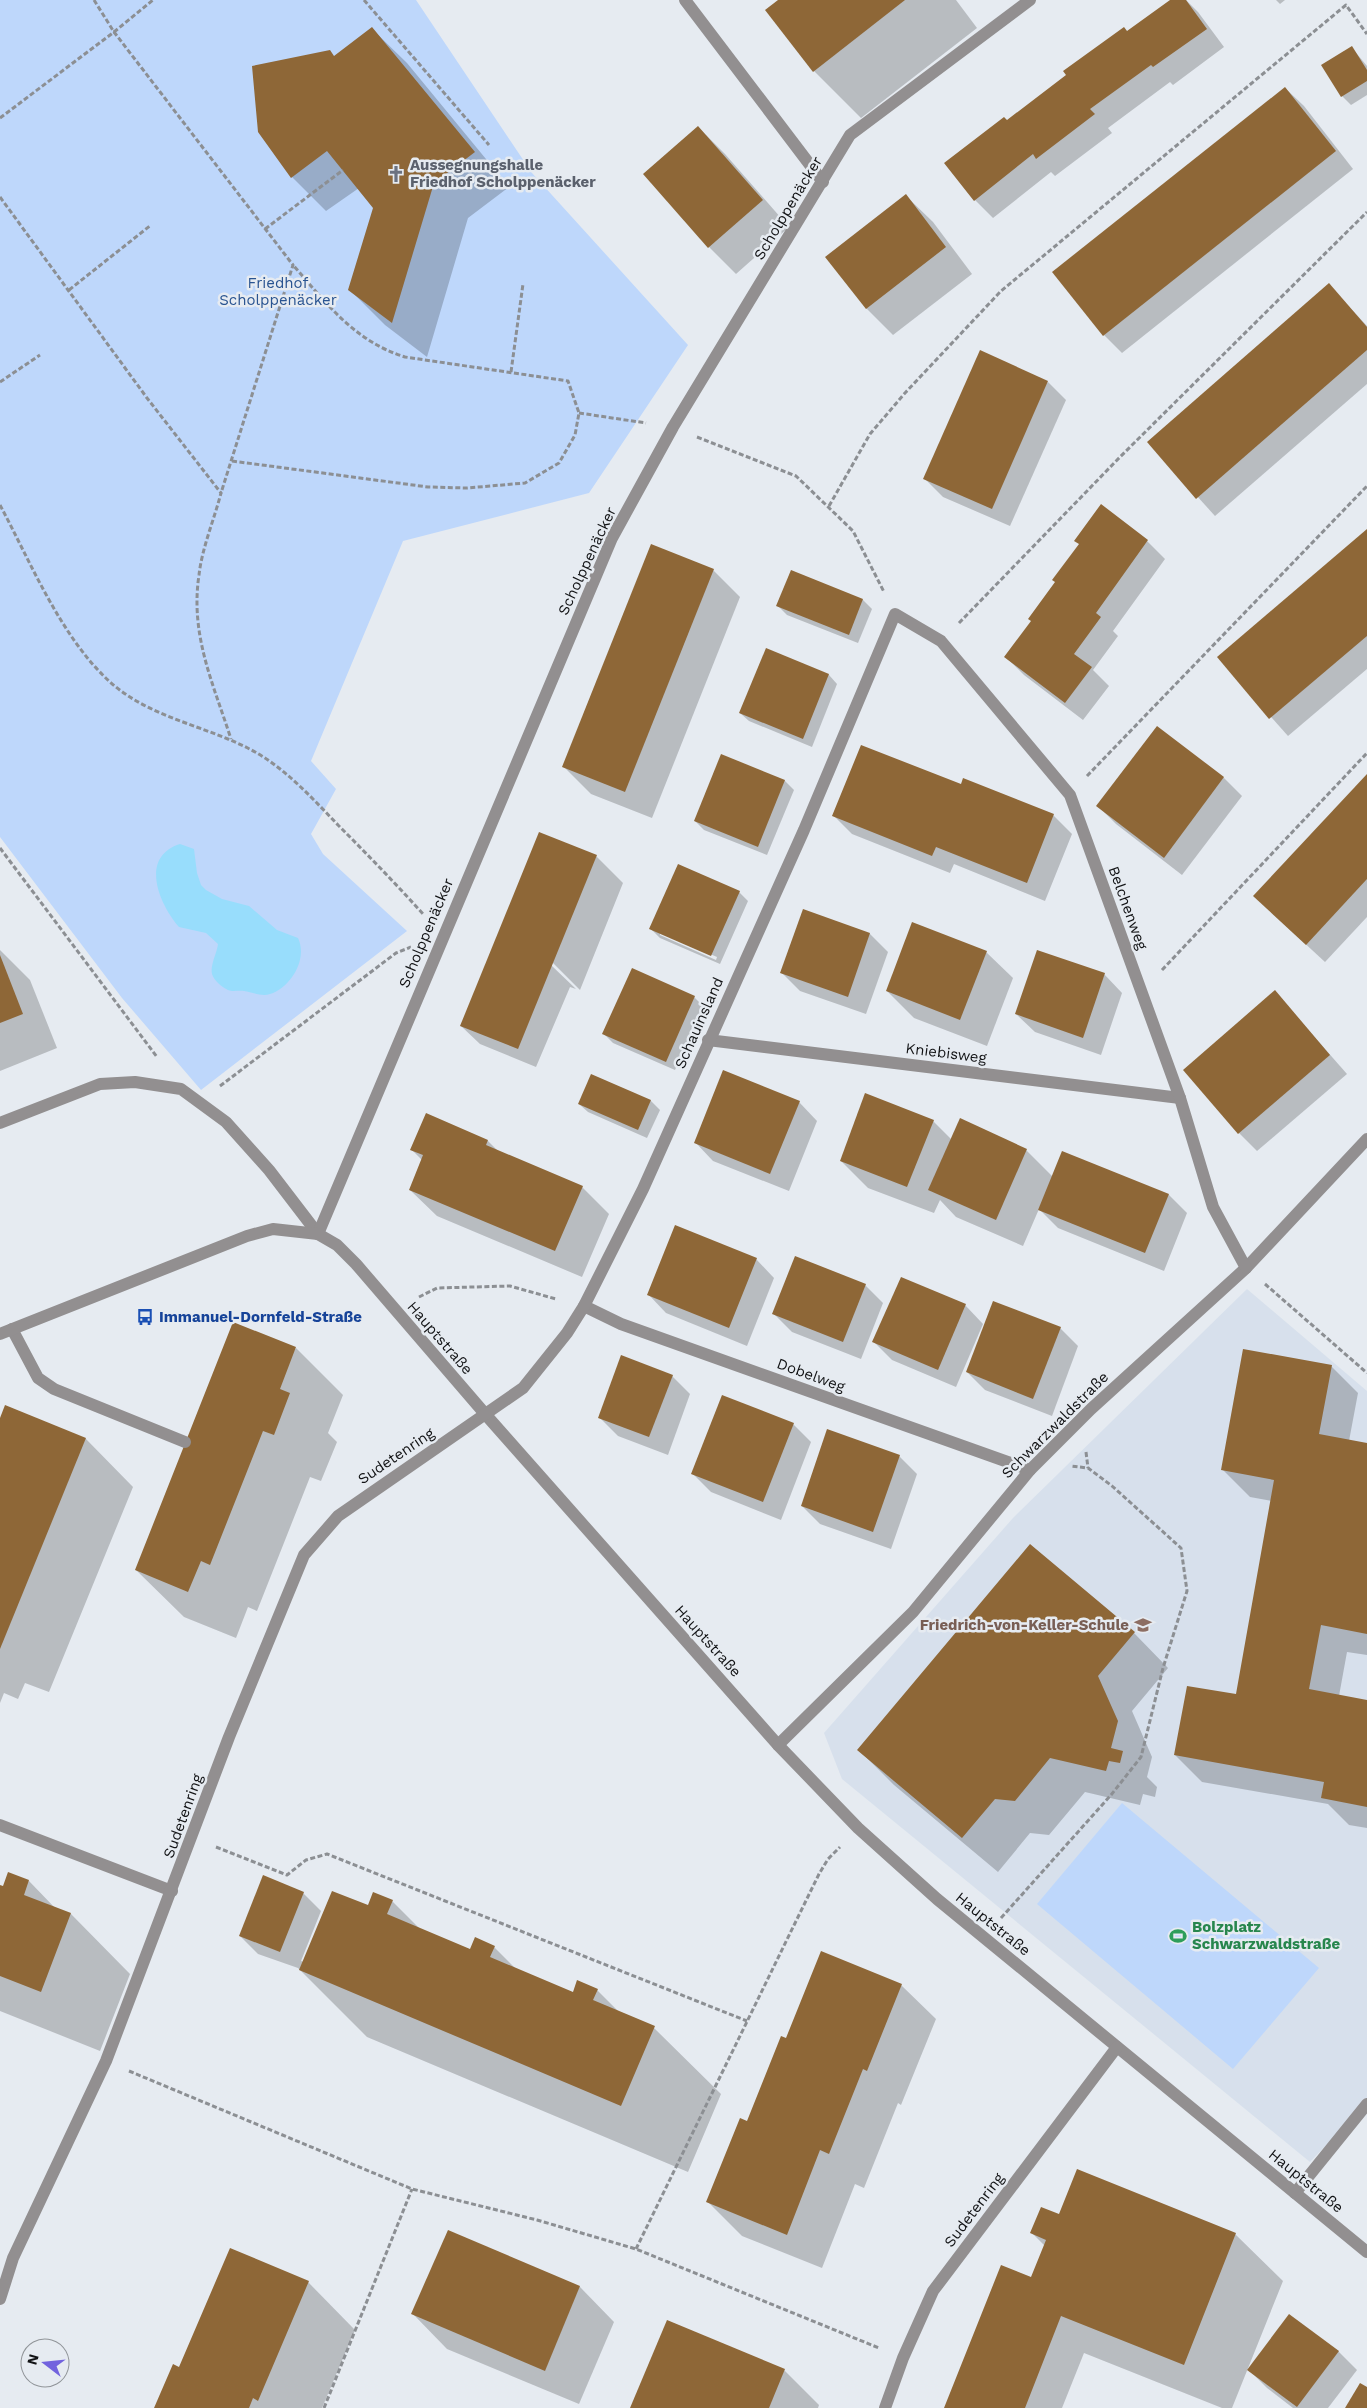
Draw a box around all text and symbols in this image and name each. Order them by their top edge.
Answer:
street label: Scholppenäcker [750,153,826,263]
place label: Aussegnungshalle Friedhof Scholppenäcker [410,156,596,191]
church icon: Aussegnungshalle Friedhof Scholppenäcker [386,164,406,184]
park label: Friedhof Scholppenäcker [219,274,337,309]
street label: Scholppenäcker [554,504,620,618]
street label: Belchenweg [1105,864,1151,952]
street label: Scholppenäcker [395,875,457,991]
street label: Schauinsland [671,975,727,1071]
street label: Kniebisweg [904,1039,988,1067]
street label: Hauptstraße [403,1298,477,1378]
bus stop icon: Immanuel-Dornfeld-Straße [135,1307,155,1327]
place label: Immanuel-Dornfeld-Straße [159,1308,362,1326]
street label: Dobelweg [774,1354,848,1396]
street label: Schwarzwaldstraße [998,1368,1112,1482]
street label: Sudetenring [354,1424,438,1488]
street label: Hauptstraße [671,1601,745,1681]
school or university icon: Friedrich-von-Keller-Schule [1133,1615,1153,1635]
place label: Friedrich-von-Keller-Schule [920,1616,1129,1634]
street label: Sudetenring [159,1771,207,1861]
street label: Hauptstraße [952,1888,1034,1960]
place label: Bolzplatz Schwarzwaldstraße [1192,1918,1340,1953]
sports icon: Bolzplatz Schwarzwaldstraße [1168,1926,1188,1946]
street label: Hauptstraße [1265,2145,1347,2217]
street label: Sudetenring [940,2169,1008,2251]
north arrow [20,2338,70,2388]
text: N [23,2352,42,2367]

